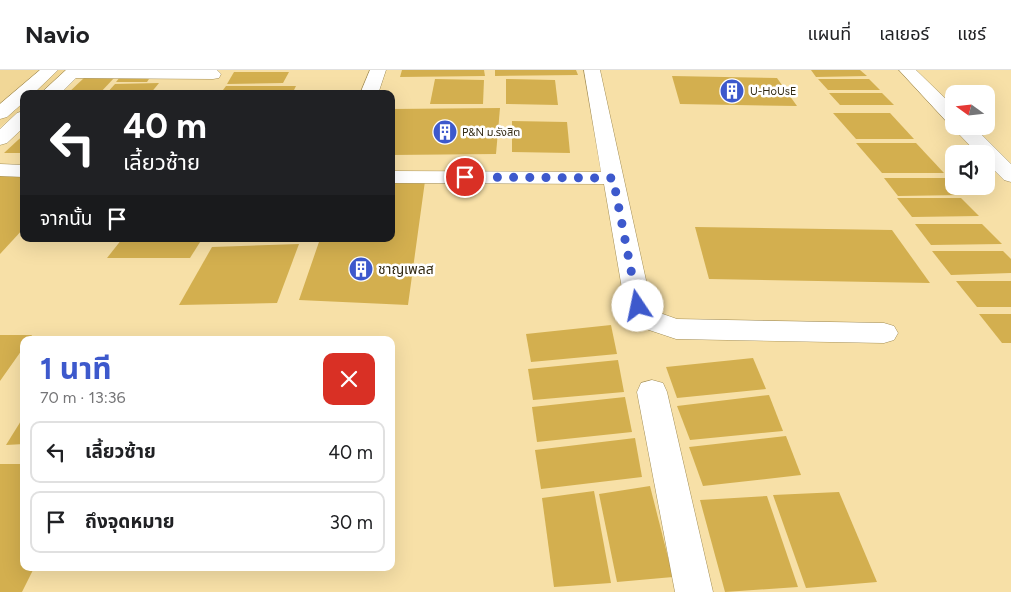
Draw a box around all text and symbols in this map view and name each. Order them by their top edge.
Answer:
text: Navio [25,20,90,49]
text: แผนที่ [807,23,851,45]
text: เลเยอร์ [879,23,929,45]
text: แชร์ [957,23,986,45]
building icon: U-HoUsE [719,78,745,104]
place label: U-HoUsE [750,85,796,98]
north arrow [945,85,995,135]
map controls [945,85,995,195]
text: 40 m [123,105,207,147]
icon: left [40,110,105,175]
building icon: P&N ม.รังสิต [432,119,458,145]
place label: P&N ม.รังสิต [462,126,520,139]
button: sound [945,145,995,195]
text: เลี้ยวซ้าย [123,149,200,176]
pin [444,156,486,198]
icon: arrive [451,163,479,191]
icon: arrive [103,205,131,233]
text: จากนั้น [40,207,93,230]
building icon: ชาญเพลส [348,256,374,282]
place label: ชาญเพลส [378,261,434,278]
position arrow [611,279,663,331]
text: 1 นาที [40,350,112,387]
button: close [323,353,375,405]
text: 70 m · 13:36 [40,388,126,407]
icon: left [42,438,70,466]
text: เลี้ยวซ้าย [85,440,156,463]
text: 40 m [328,441,373,464]
icon: arrive [42,508,70,536]
text: ถึงจุดหมาย [85,510,175,533]
text: 30 m [330,511,373,534]

